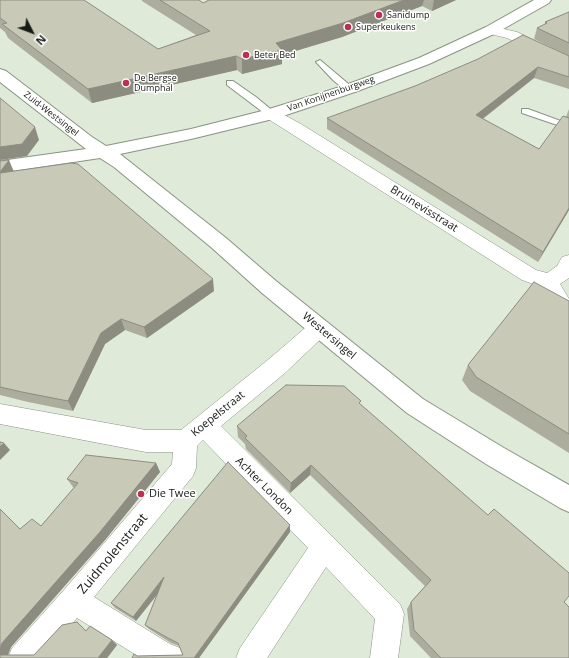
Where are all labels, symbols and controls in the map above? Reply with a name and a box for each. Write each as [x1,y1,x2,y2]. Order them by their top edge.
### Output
marker: Sanidump [374,10,384,20]
place label: Sanidump [387,10,430,20]
north arrow [12,12,52,52]
marker: Superkeukens [343,22,353,32]
place label: Superkeukens [356,22,416,32]
text: N [33,32,50,49]
marker: Beter Bed [241,50,251,60]
place label: Beter Bed [254,50,296,60]
place label: De Bergse Dumphal [134,73,177,94]
street label: Van Konijnenburgweg [286,74,376,114]
marker: De Bergse Dumphal [121,78,131,88]
street label: Zuid-Westsingel [21,89,81,139]
street label: Bruinevisstraat [388,183,460,235]
street label: Westersingel [300,310,358,362]
street label: Koepelstraat [189,388,247,440]
street label: Achter London [233,455,295,517]
place label: Die Twee [149,487,196,501]
marker: Die Twee [136,489,146,499]
street label: Zuidmolenstraat [75,511,151,597]

